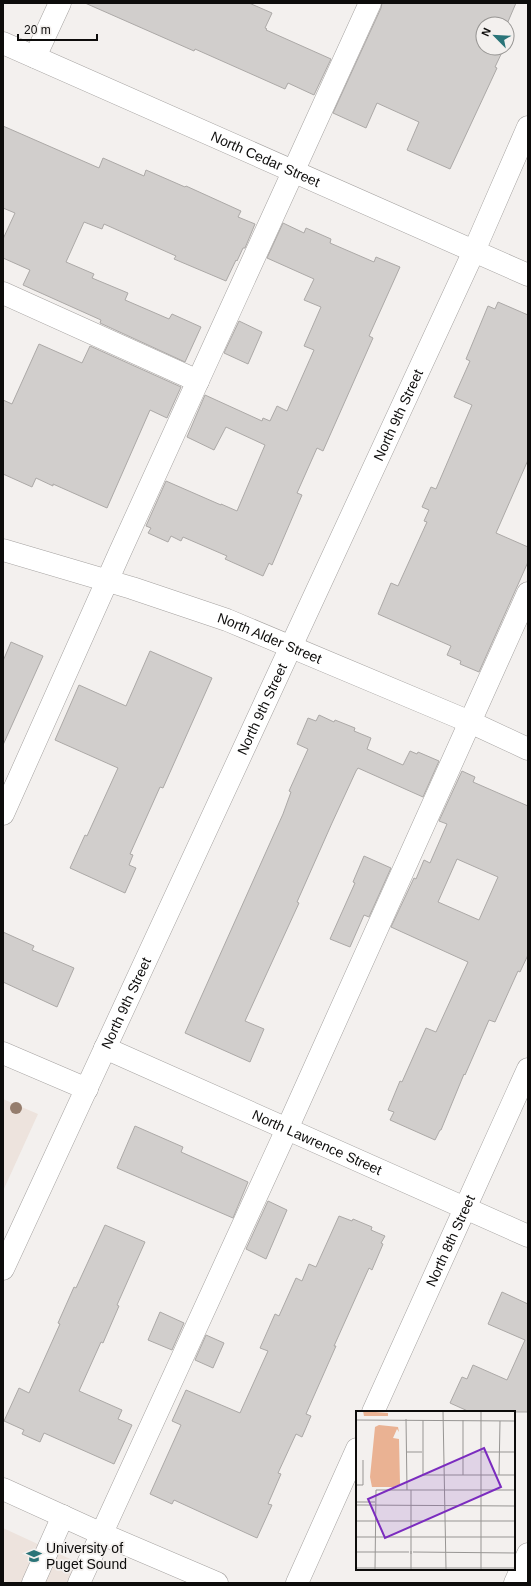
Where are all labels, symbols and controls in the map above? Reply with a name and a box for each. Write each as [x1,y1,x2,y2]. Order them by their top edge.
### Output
scale bar [18,16,97,42]
north arrow [475,16,515,56]
text: 20 m [24,23,51,37]
text: N [479,26,493,38]
street label: North Cedar Street [208,128,323,190]
street label: North 9th Street [370,367,426,463]
street label: North Alder Street [216,609,324,667]
street label: North 9th Street [234,661,290,757]
street label: North 9th Street [98,955,154,1051]
street label: North Lawrence Street [250,1106,384,1178]
street label: North 8th Street [423,1192,478,1289]
inset map [356,1411,515,1570]
place label: University of Puget Sound [46,1540,127,1572]
school or university icon: University of Puget Sound [25,1547,43,1565]

